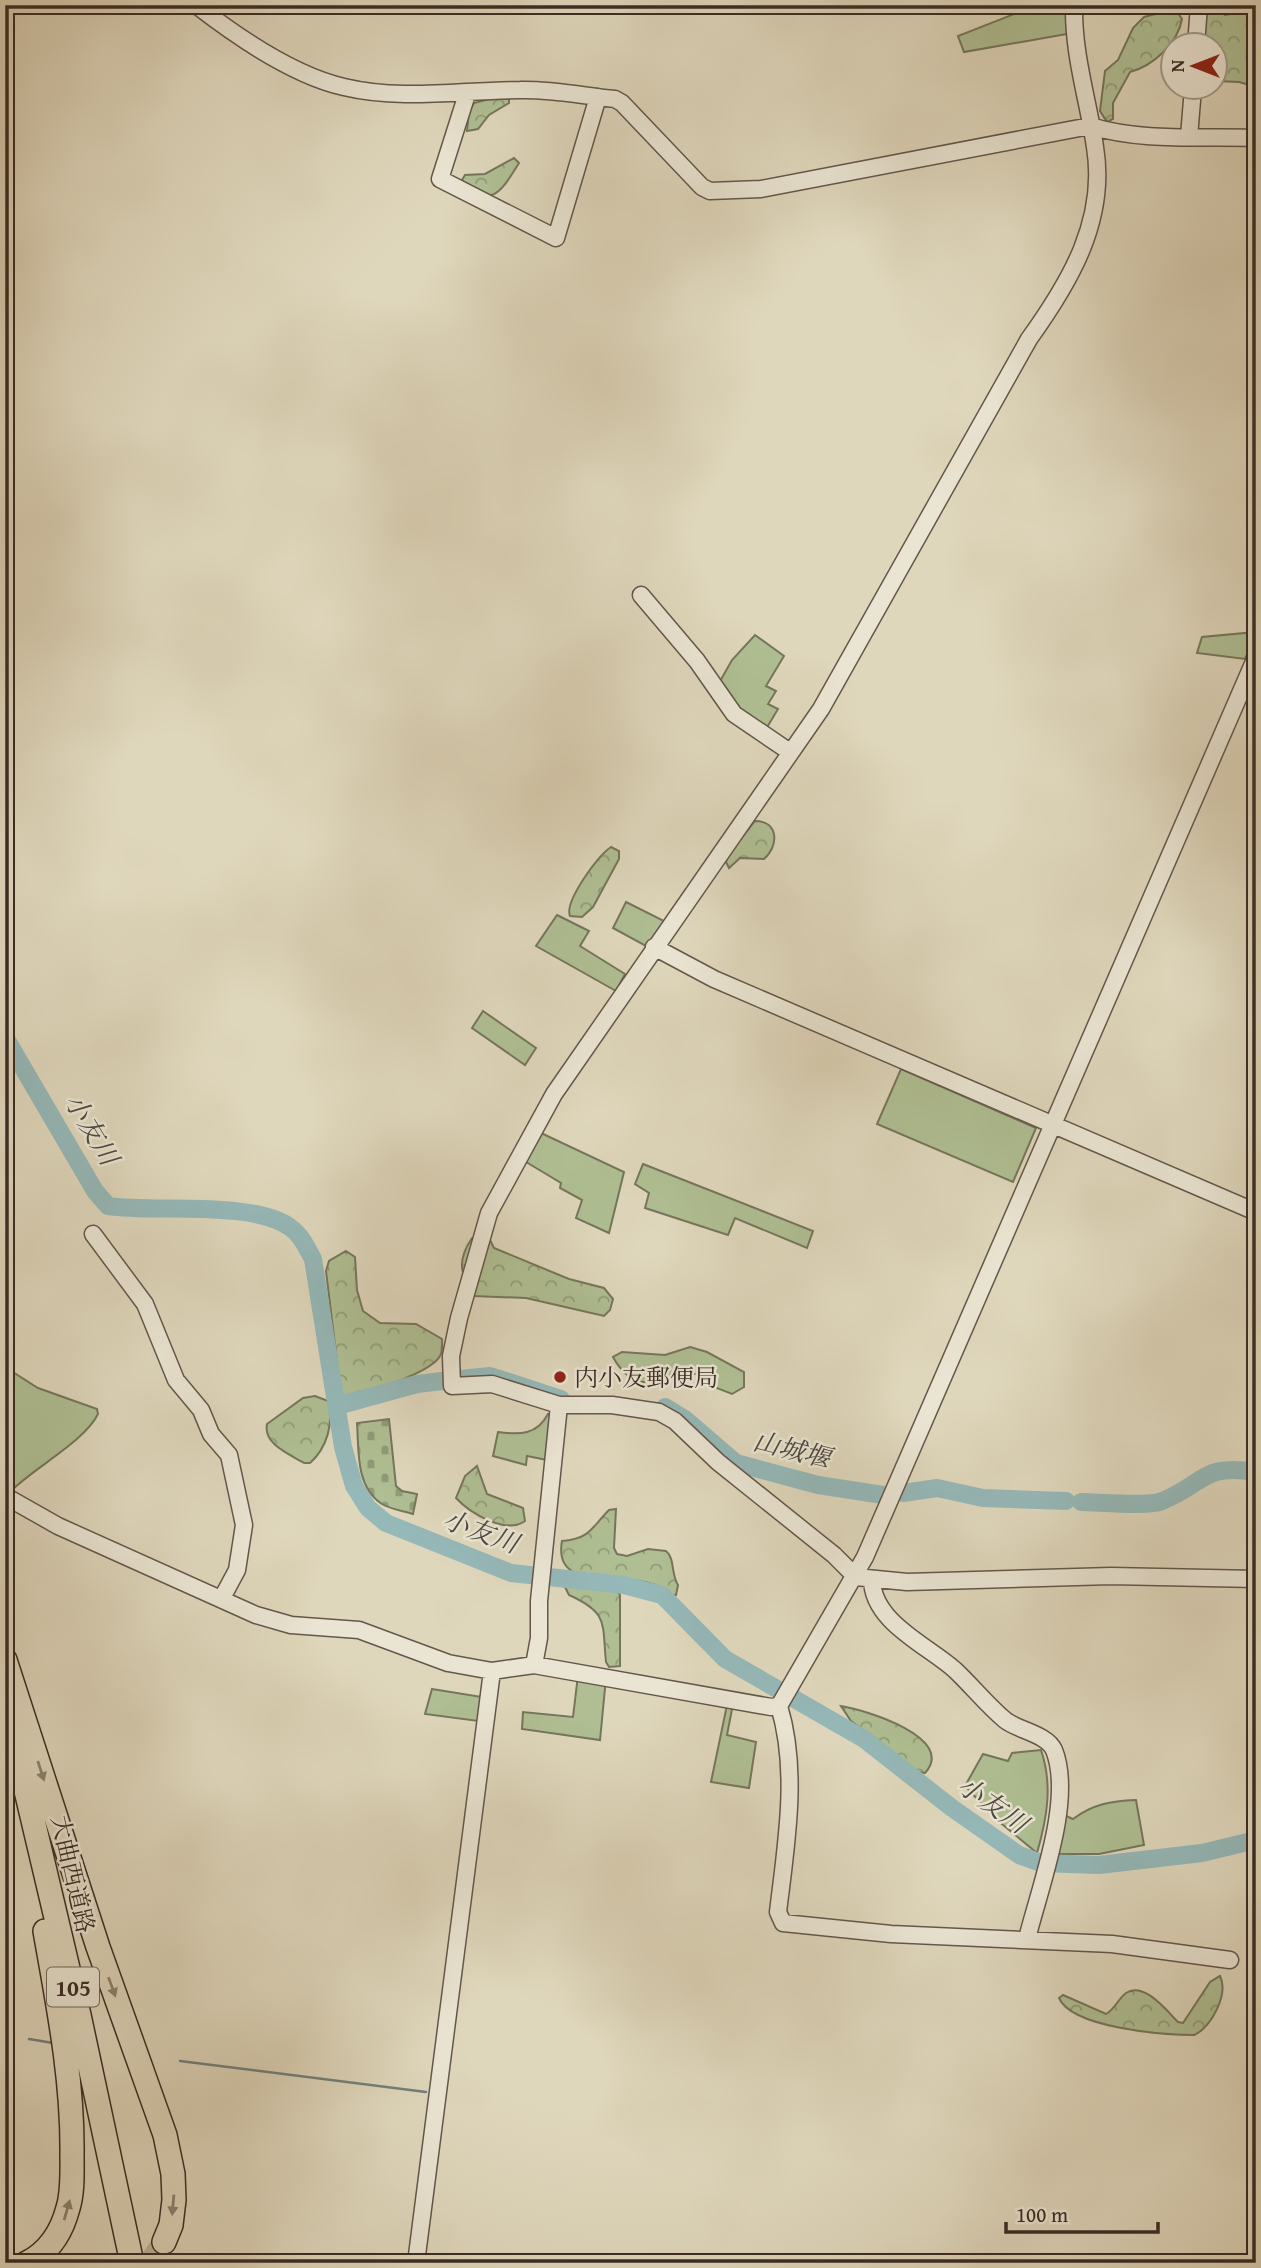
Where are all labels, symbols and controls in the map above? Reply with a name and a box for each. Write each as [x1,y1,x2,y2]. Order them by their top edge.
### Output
north arrow [1160,32,1230,102]
text: N [1163,59,1191,72]
water label: 小友川 [55,1086,130,1175]
place label: 内小友郵便局 [574,1360,718,1395]
marker: 内小友郵便局 [552,1369,568,1385]
water label: 山城堰 [749,1421,838,1478]
water label: 小友川 [438,1499,527,1564]
one-way arrow [36,1761,47,1782]
water label: 小友川 [950,1766,1039,1844]
street label: 大曲西道路 [42,1812,104,1936]
road number: 105 [47,1968,99,2006]
one-way arrow [107,1977,118,1998]
scale bar [1006,2191,1158,2235]
one-way arrow [167,2194,178,2216]
one-way arrow [62,2199,72,2220]
text: 100 m [1016,2199,1068,2230]

